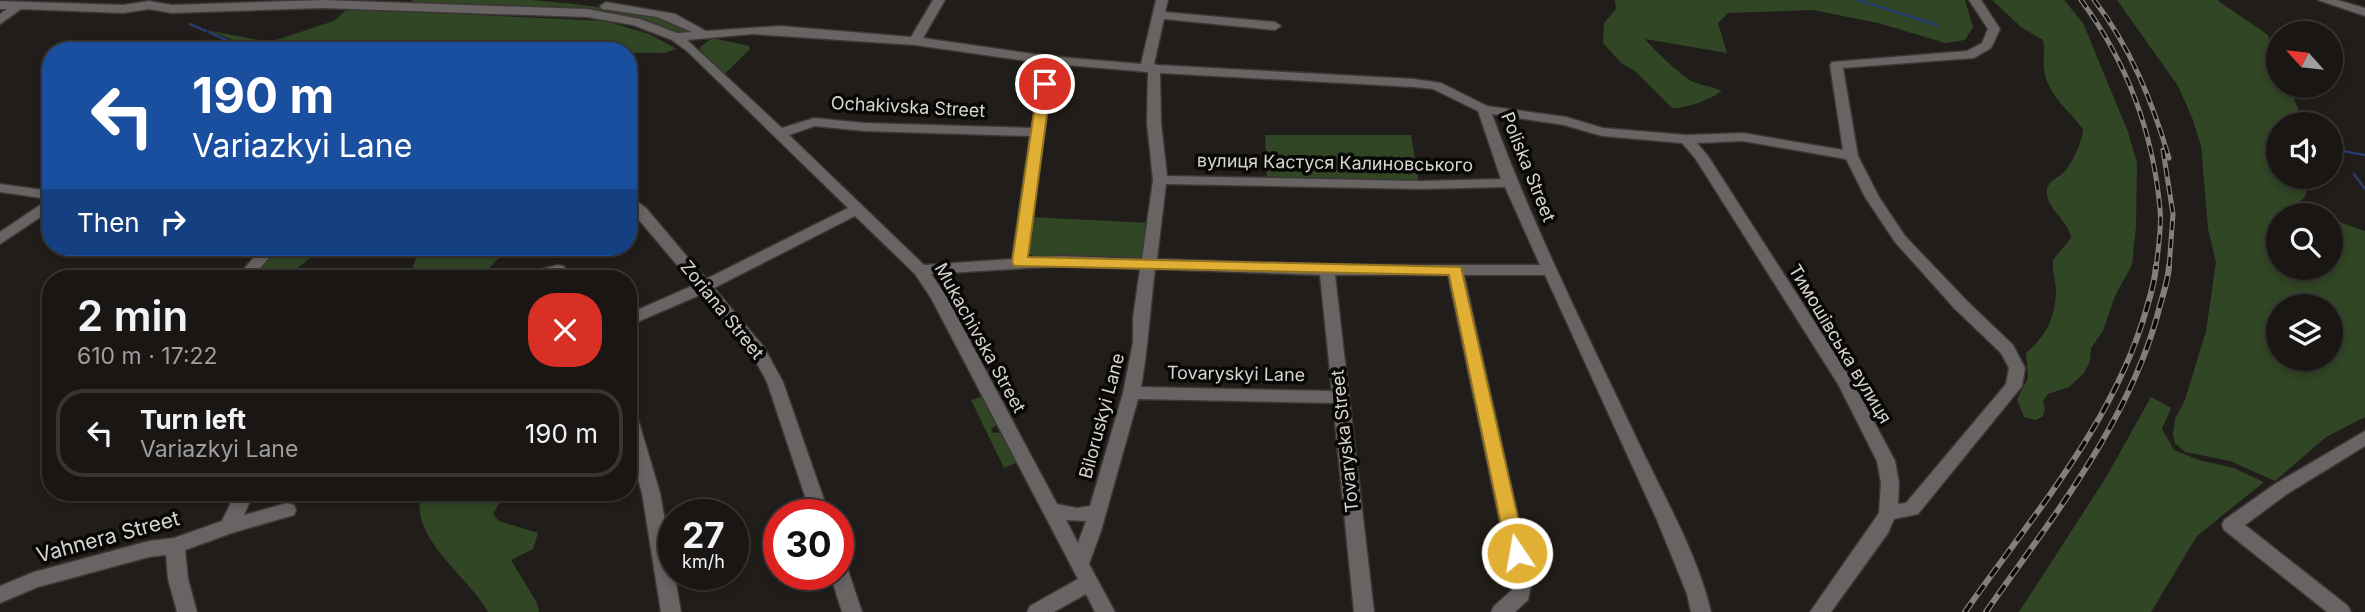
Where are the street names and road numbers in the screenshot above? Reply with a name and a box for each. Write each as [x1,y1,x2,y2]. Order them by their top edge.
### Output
street label: Ochakivska Street [830,92,986,121]
street label: Poliska Street [1497,109,1560,225]
street label: вулиця Кастуся Калиновського [1197,150,1473,175]
street label: Zoriana Street [676,256,768,363]
street label: Mukachivska Street [931,259,1030,416]
street label: Тимошівська вулиця [1785,260,1896,427]
street label: Biloruskyi Lane [1075,351,1128,481]
street label: Tovaryskyi Lane [1167,362,1305,385]
street label: Tovaryska Street [1327,369,1362,513]
street label: Vahnera Street [34,505,182,568]

